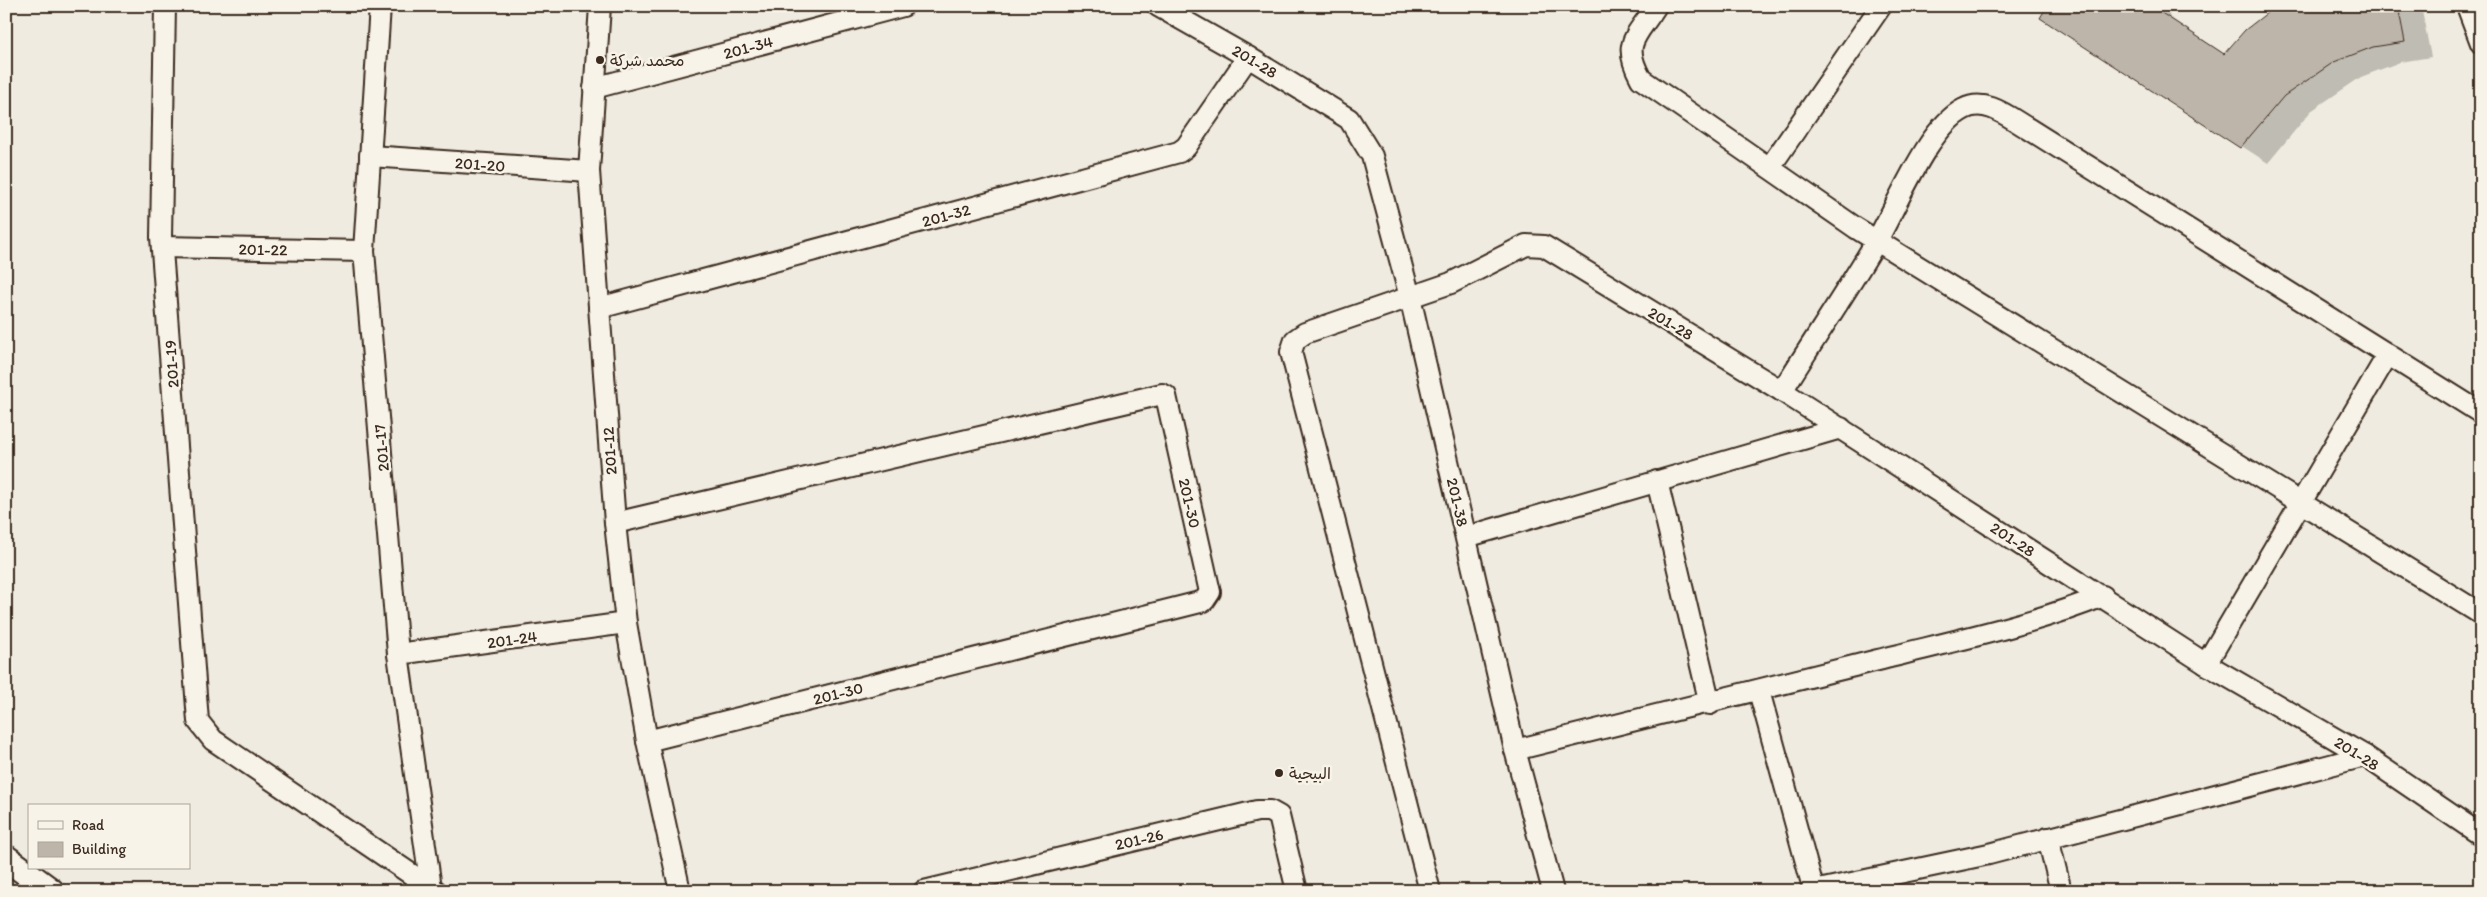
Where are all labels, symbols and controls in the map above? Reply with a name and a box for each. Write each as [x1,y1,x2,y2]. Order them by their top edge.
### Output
street label: 201-34 [721,32,775,63]
street label: 201-28 [1229,41,1281,82]
place label: محمد شركة [610,51,684,70]
marker: محمد شركة [594,54,606,66]
street label: 201-20 [454,153,506,176]
street label: 201-32 [920,200,973,231]
street label: 201-22 [238,240,288,259]
street label: 201-28 [1645,303,1697,344]
street label: 201-19 [160,339,183,389]
street label: 201-17 [370,423,393,472]
street label: 201-12 [598,426,621,476]
street label: 201-30 [1175,476,1204,530]
street label: 201-38 [1443,476,1472,529]
street label: 201-28 [1987,518,2039,561]
street label: 201-24 [486,627,539,652]
street label: 201-30 [811,678,865,709]
street label: 201-28 [2331,732,2383,775]
place label: البيجية [1289,764,1331,783]
marker: البيجية [1273,767,1285,779]
legend [28,804,190,870]
text: Road [72,816,105,834]
street label: 201-26 [1113,825,1165,854]
text: Building [72,840,126,858]

